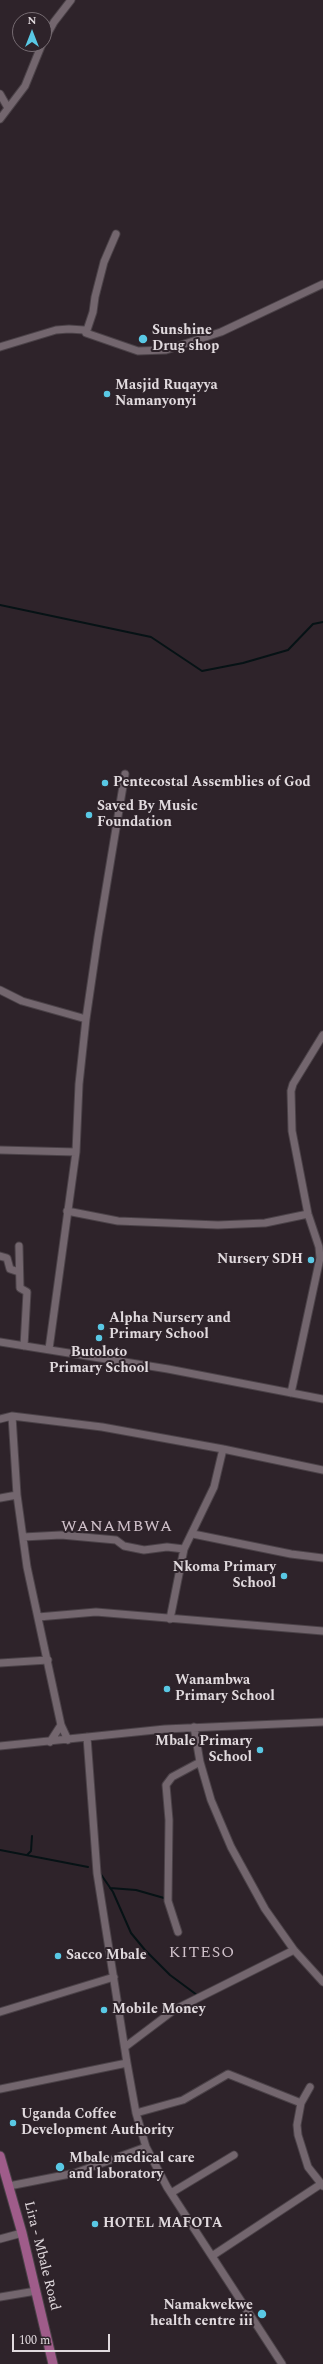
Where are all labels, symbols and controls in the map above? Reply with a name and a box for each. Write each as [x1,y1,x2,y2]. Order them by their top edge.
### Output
north arrow [12,12,52,52]
text: N [28,12,36,29]
place label: Sunshine Drug shop [152,323,219,356]
marker: Sunshine Drug shop [137,333,149,345]
place label: Masjid Ruqayya Namanyonyi [115,378,218,410]
marker: Masjid Ruqayya Namanyonyi [102,389,112,399]
place label: Pentecostal Assemblies of God [113,775,311,791]
marker: Pentecostal Assemblies of God [100,778,110,788]
place label: Saved By Music Foundation [97,799,198,832]
marker: Saved By Music Foundation [84,810,94,820]
place label: Nursery SDH [217,1252,303,1268]
marker: Nursery SDH [306,1255,316,1265]
place label: Alpha Nursery and Primary School [109,1311,231,1344]
marker: Alpha Nursery and Primary School [96,1322,106,1332]
marker: Butoloto Primary School [94,1333,104,1343]
place label: Butoloto Primary School [49,1345,149,1378]
district label: WANAMBWA [61,1518,173,1538]
place label: Nkoma Primary School [173,1560,276,1592]
marker: Nkoma Primary School [279,1571,289,1581]
place label: Wanambwa Primary School [175,1673,275,1706]
marker: Wanambwa Primary School [162,1684,172,1694]
place label: Mbale Primary School [155,1734,252,1766]
marker: Mbale Primary School [255,1745,265,1755]
district label: KITESO [169,1944,235,1964]
place label: Sacco Mbale [66,1948,147,1964]
marker: Sacco Mbale [53,1951,63,1961]
place label: Mobile Money [112,2002,205,2018]
marker: Mobile Money [99,2005,109,2015]
place label: Uganda Coffee Development Authority [21,2107,174,2140]
marker: Uganda Coffee Development Authority [8,2118,18,2128]
place label: Mbale medical care and laboratory [69,2151,195,2184]
marker: Mbale medical care and laboratory [54,2161,66,2173]
street label: Lira - Mbale Road [19,2200,63,2312]
place label: HOTEL MAFOTA [103,2216,222,2232]
marker: HOTEL MAFOTA [90,2219,100,2229]
place label: Namakwekwe health centre iii [150,2298,253,2330]
marker: Namakwekwe health centre iii [256,2308,268,2320]
scale bar [14,2326,112,2352]
text: 100 m [19,2331,50,2350]

